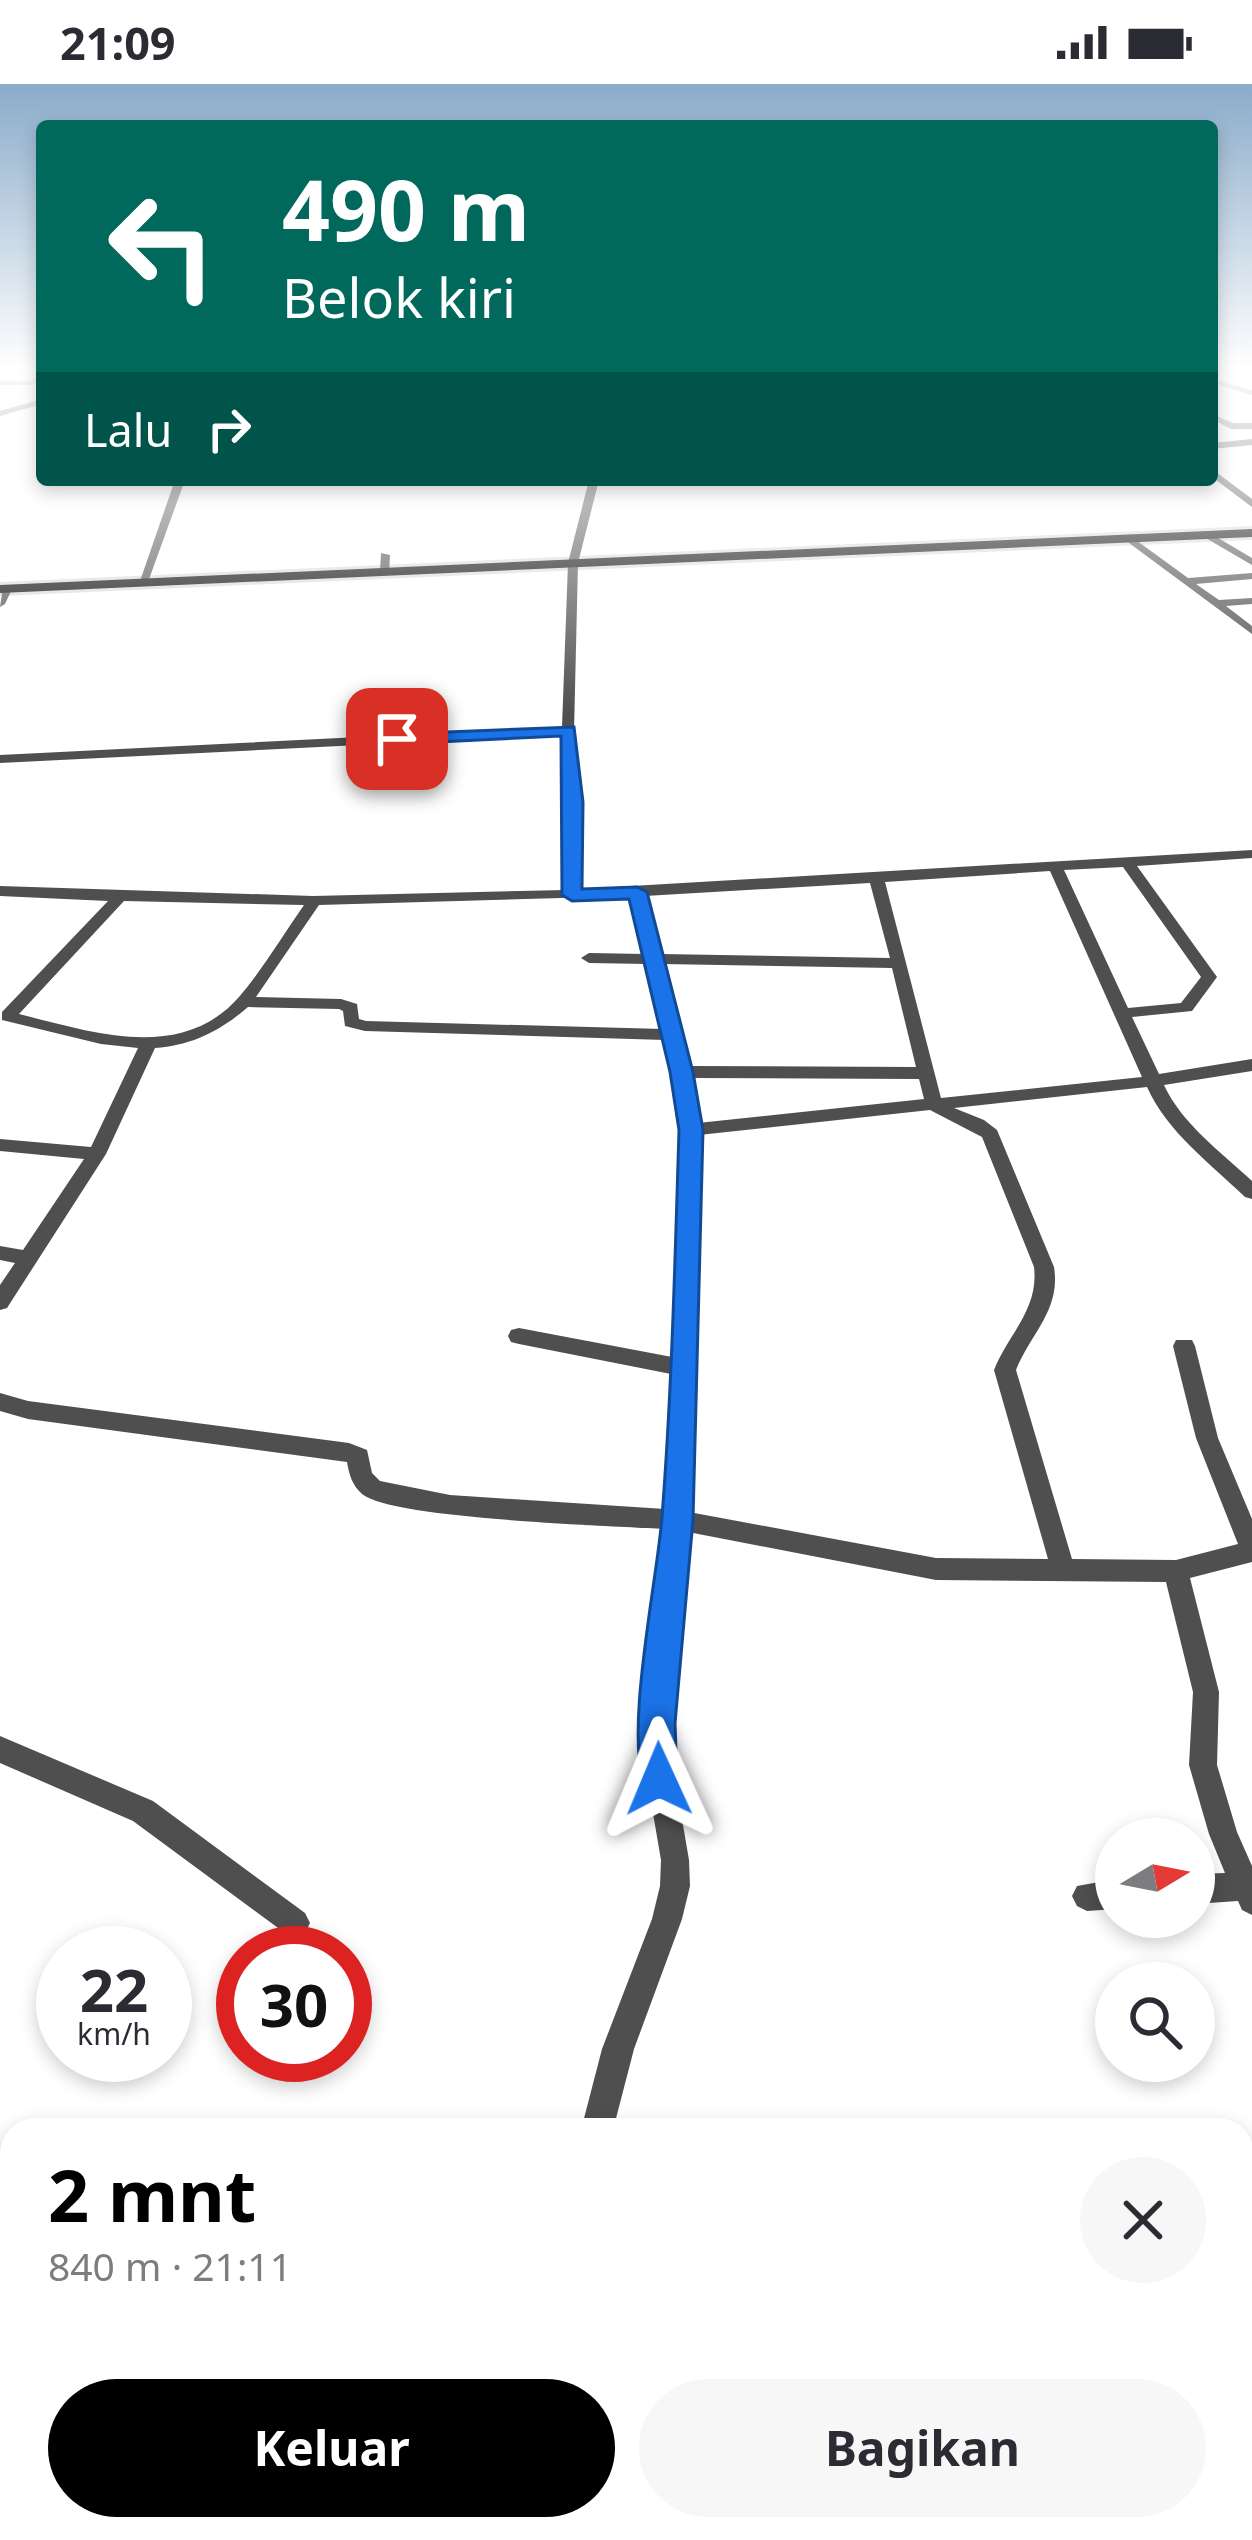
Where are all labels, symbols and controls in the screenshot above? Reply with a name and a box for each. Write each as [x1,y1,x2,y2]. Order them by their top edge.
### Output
text: 21:09 [60,12,176,73]
text: 490 m [282,151,530,266]
icon: left [84,168,240,324]
text: Belok kiri [282,260,516,334]
icon: right [196,396,262,462]
text: Lalu [84,399,172,460]
pin [346,688,448,790]
icon: arrive [364,706,430,772]
position arrow [596,1716,722,1842]
north arrow [1095,1818,1215,1938]
map controls [1095,1818,1215,2082]
speed limit sign: 30 [216,1926,372,2082]
text: 22 [80,1948,148,2030]
button: search [1095,1962,1215,2082]
text: km/h [77,2013,151,2054]
text: 2 mnt [48,2145,256,2243]
button: close [1080,2157,1206,2283]
text: 840 m · 21:11 [48,2239,292,2292]
button: Keluar [48,2379,615,2517]
button: Bagikan [639,2379,1206,2517]

